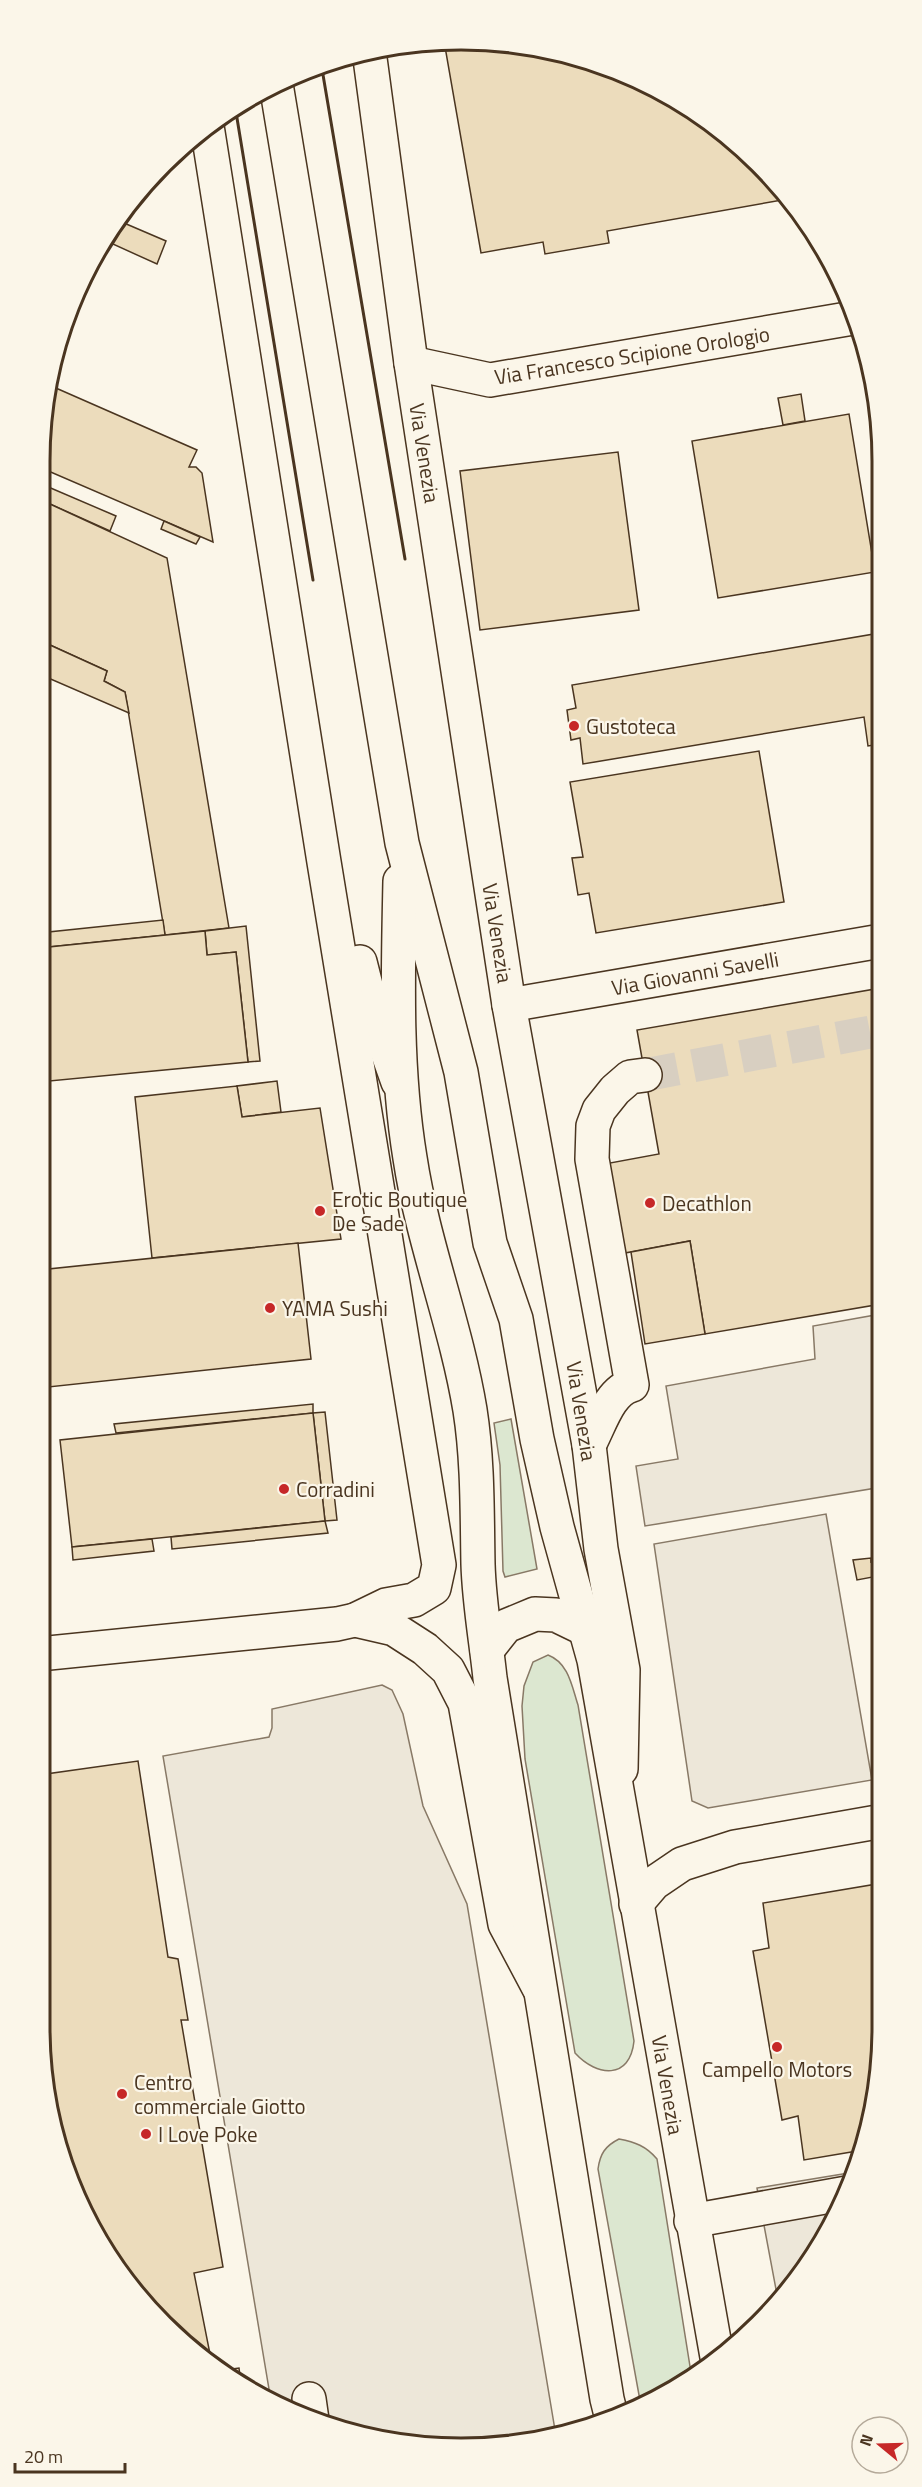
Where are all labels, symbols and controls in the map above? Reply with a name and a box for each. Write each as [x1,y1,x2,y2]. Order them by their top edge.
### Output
street label: Via Francesco Scipione Orologio [492,317,772,393]
street label: Via Venezia [401,401,449,506]
place label: Gustoteca [586,710,676,742]
marker: Gustoteca [567,719,581,733]
street label: Via Venezia [474,881,522,986]
street label: Via Giovanni Savelli [609,943,781,1003]
place label: Erotic Boutique De Sade [332,1183,467,1239]
place label: Decathlon [662,1187,752,1219]
marker: Decathlon [643,1196,657,1210]
marker: Erotic Boutique De Sade [313,1204,327,1218]
place label: YAMA Sushi [282,1292,388,1324]
marker: YAMA Sushi [263,1301,277,1315]
street label: Via Venezia [558,1359,606,1464]
place label: Corradini [296,1473,375,1505]
marker: Corradini [277,1482,291,1496]
street label: Via Venezia [644,2033,693,2138]
marker: Campello Motors [770,2040,784,2054]
place label: Campello Motors [702,2053,852,2085]
place label: Centro commerciale Giotto [134,2066,306,2122]
marker: Centro commerciale Giotto [115,2087,129,2101]
place label: I Love Poke [158,2118,258,2150]
marker: I Love Poke [139,2127,153,2141]
north arrow [850,2415,910,2475]
text: N [853,2431,879,2449]
scale bar [15,2436,124,2474]
text: 20 m [24,2443,63,2470]

